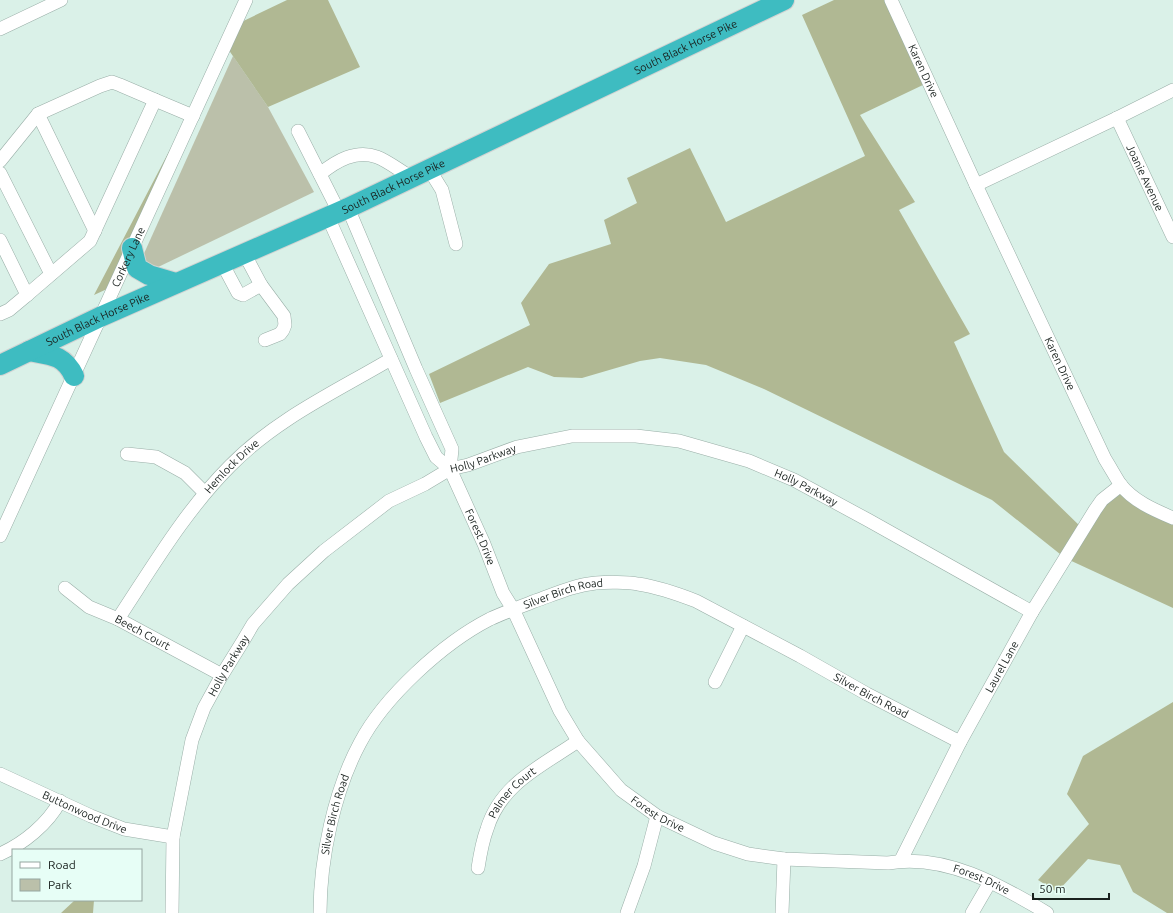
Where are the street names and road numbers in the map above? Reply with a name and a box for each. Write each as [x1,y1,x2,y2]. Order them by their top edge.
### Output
street label: South Black Horse Pike [632,17,739,77]
street label: Karen Drive [906,42,941,99]
street label: Joanie Avenue [1124,143,1166,213]
street label: South Black Horse Pike [340,157,447,216]
street label: Corkery Lane [109,225,147,289]
street label: South Black Horse Pike [44,290,151,348]
street label: Karen Drive [1042,335,1078,392]
street label: Hemlock Drive [202,437,261,496]
street label: Holly Parkway [449,442,518,475]
street label: Holly Parkway [773,467,840,509]
street label: Forest Drive [463,507,498,567]
street label: Silver Birch Road [522,577,603,611]
street label: Beech Court [113,613,173,652]
street label: Holly Parkway [206,632,252,698]
street label: Laurel Lane [983,639,1021,694]
street label: Silver Birch Road [832,671,910,720]
street label: Palmer Court [486,764,538,820]
street label: Silver Birch Road [319,773,351,856]
street label: Buttonwood Drive [41,788,129,836]
street label: Forest Drive [629,793,686,834]
street label: Forest Drive [952,862,1012,897]

